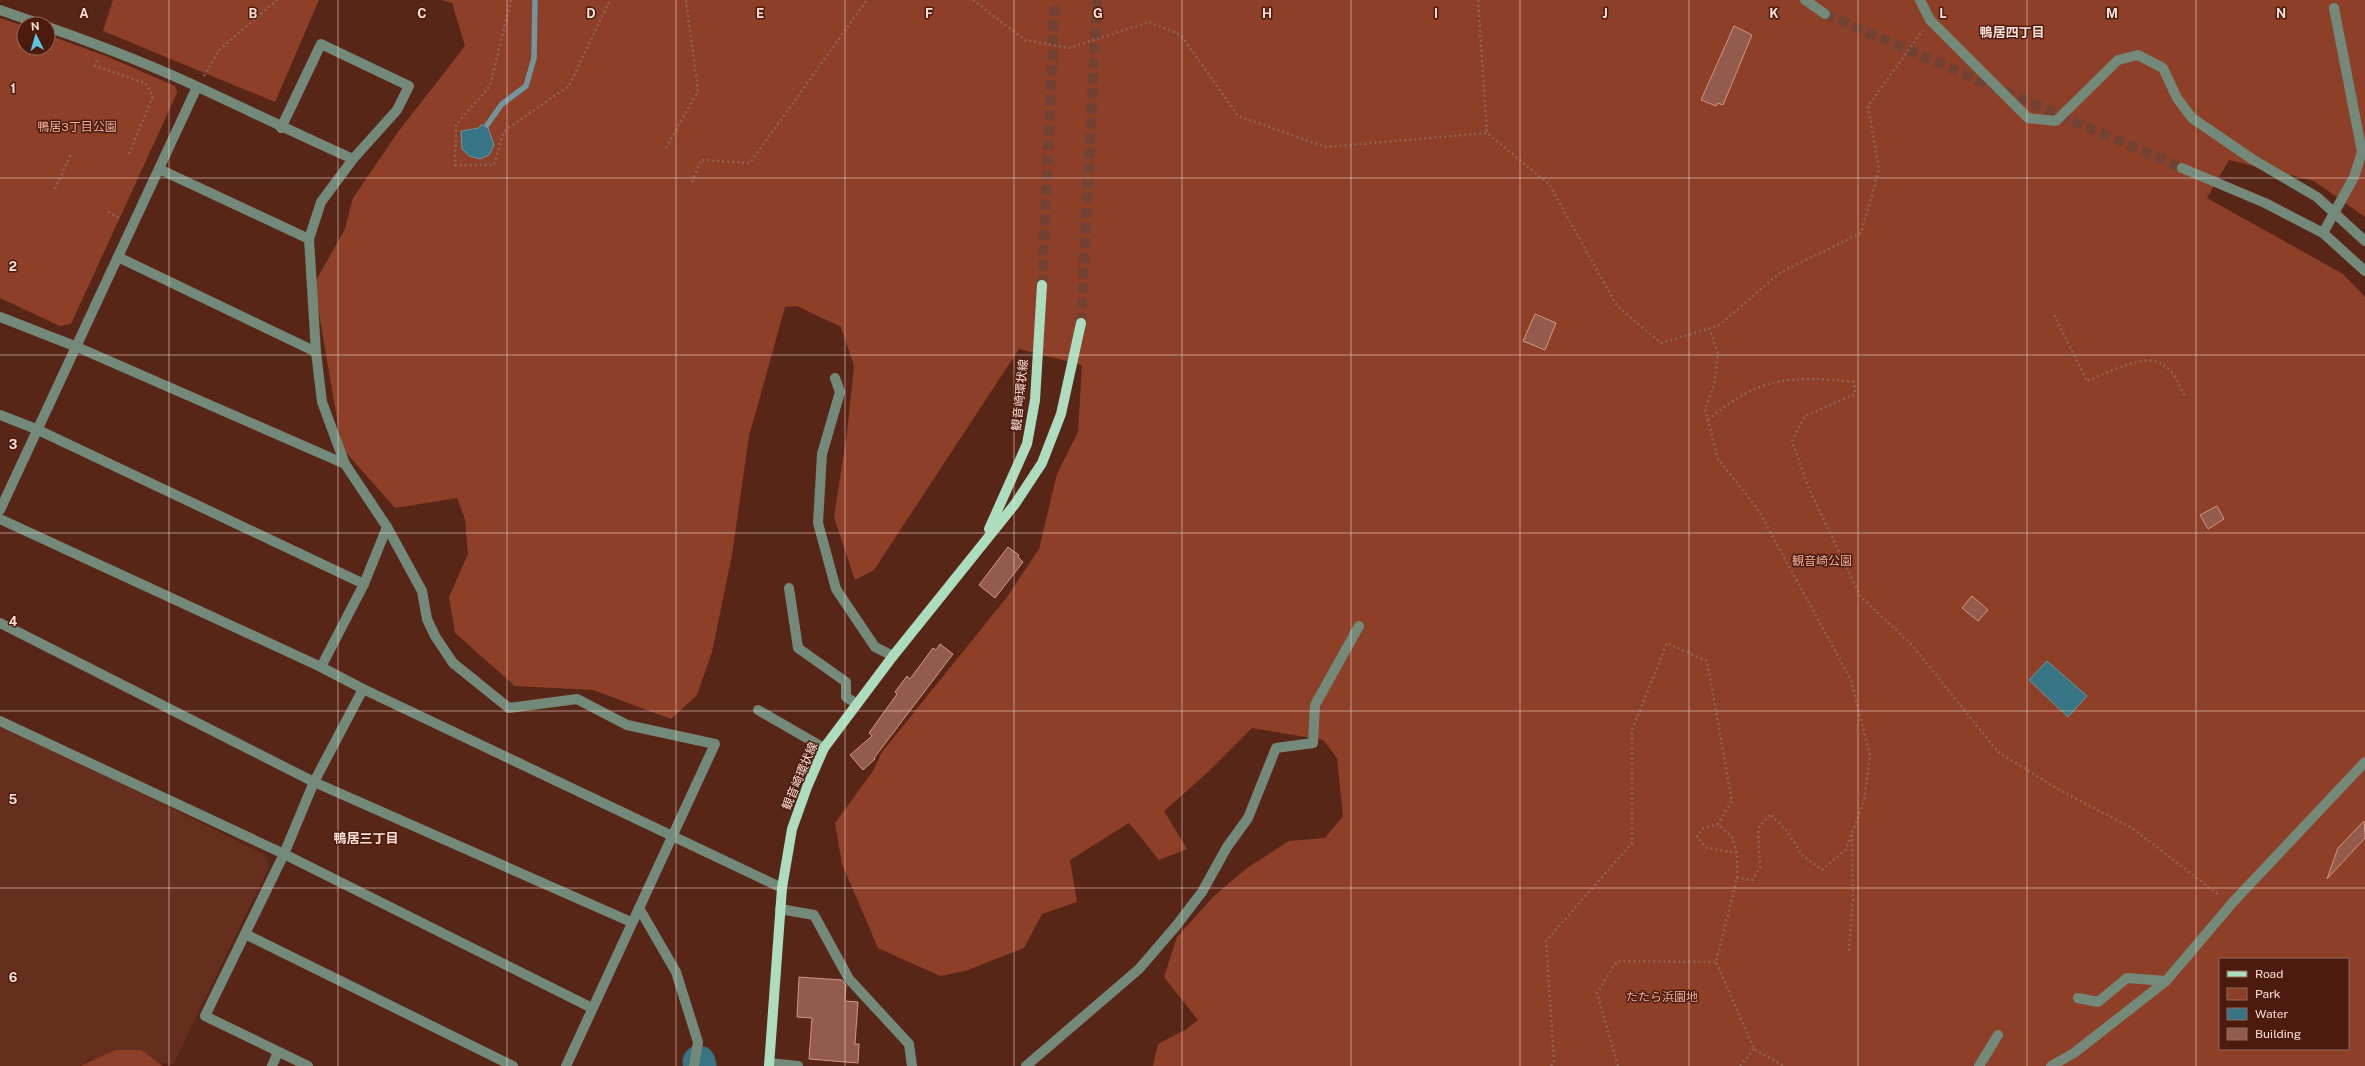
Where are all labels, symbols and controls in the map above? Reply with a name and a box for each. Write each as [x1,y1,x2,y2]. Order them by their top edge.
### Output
text: A [79,6,89,21]
text: B [249,6,258,21]
text: C [417,6,427,21]
text: D [586,6,596,21]
text: E [756,6,764,21]
text: F [925,6,933,21]
text: G [1093,6,1103,21]
text: H [1262,6,1272,21]
text: I [1434,6,1438,21]
text: J [1602,6,1608,21]
text: K [1769,6,1779,21]
text: L [1939,6,1947,21]
text: M [2106,6,2118,21]
text: N [2276,6,2286,21]
north arrow [16,16,56,56]
text: N [30,20,40,32]
district label: 鴨居四丁目 [1979,25,2045,40]
text: 1 [10,81,16,96]
park label: 鴨居3丁目公園 [37,120,117,134]
text: 2 [9,259,17,274]
street label: 観音崎環状線 [1009,358,1031,432]
text: 3 [9,437,18,452]
park label: 観音崎公園 [1792,554,1852,568]
text: 4 [9,614,18,629]
street label: 観音崎環状線 [779,740,821,812]
text: 5 [9,792,18,807]
district label: 鴨居三丁目 [333,831,399,846]
legend [2219,958,2349,1050]
text: Road [2255,967,2283,981]
text: 6 [9,970,18,985]
text: Park [2255,987,2281,1001]
park label: たたら浜園地 [1626,990,1698,1004]
text: Water [2255,1007,2289,1021]
text: Building [2255,1027,2301,1041]

